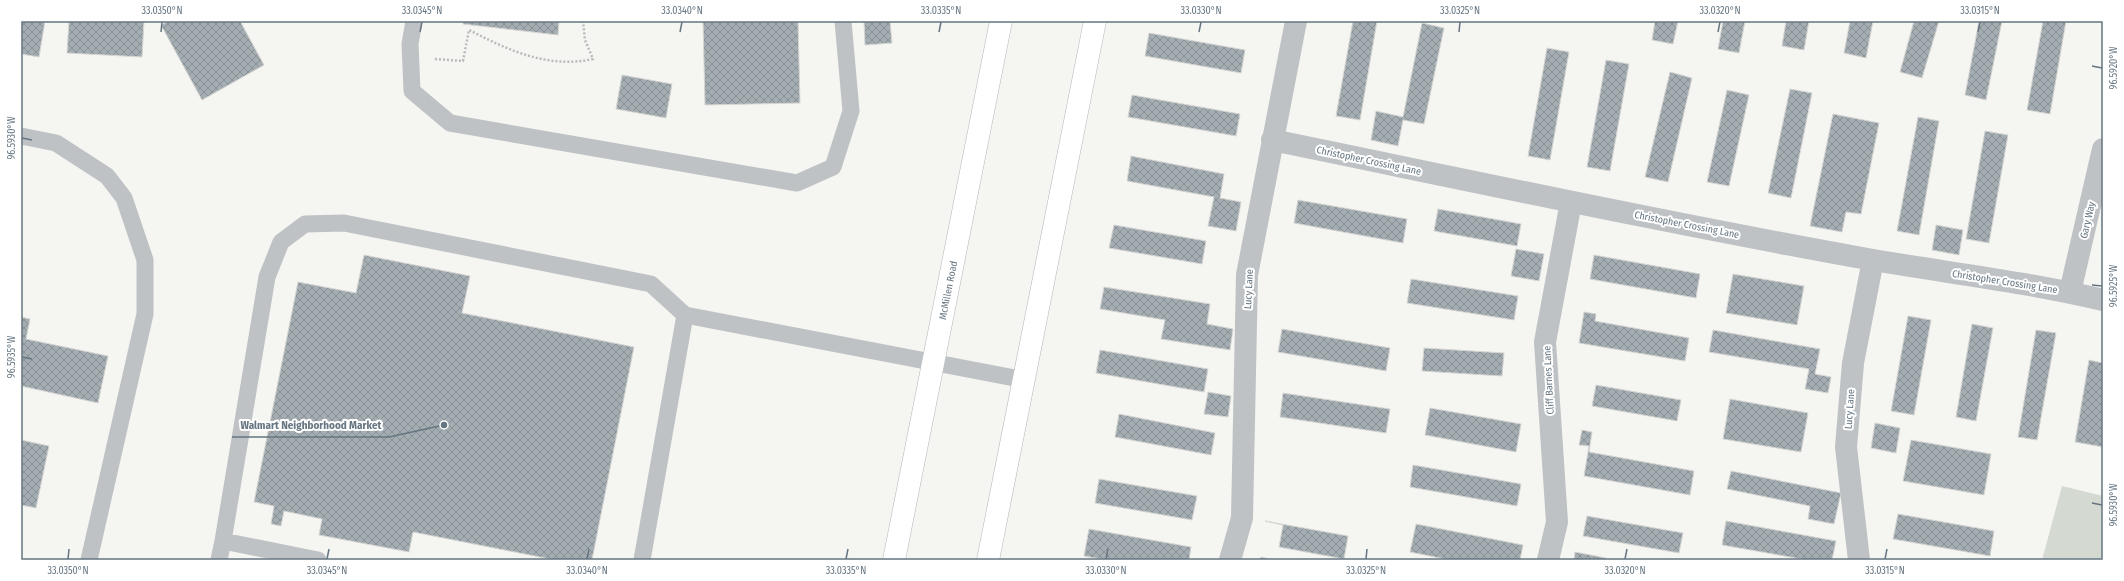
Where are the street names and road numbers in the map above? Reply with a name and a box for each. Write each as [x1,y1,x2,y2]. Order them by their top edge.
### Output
street label: Christopher Crossing Lane [1315,144,1422,178]
street label: Gary Way [2078,200,2098,240]
street label: Christopher Crossing Lane [1633,209,1740,241]
street label: McMillen Road [937,260,960,321]
street label: Christopher Crossing Lane [1951,268,2058,296]
street label: Lucy Lane [1242,269,1256,309]
street label: Cliff Barnes Lane [1541,345,1557,415]
street label: Lucy Lane [1843,389,1857,429]

